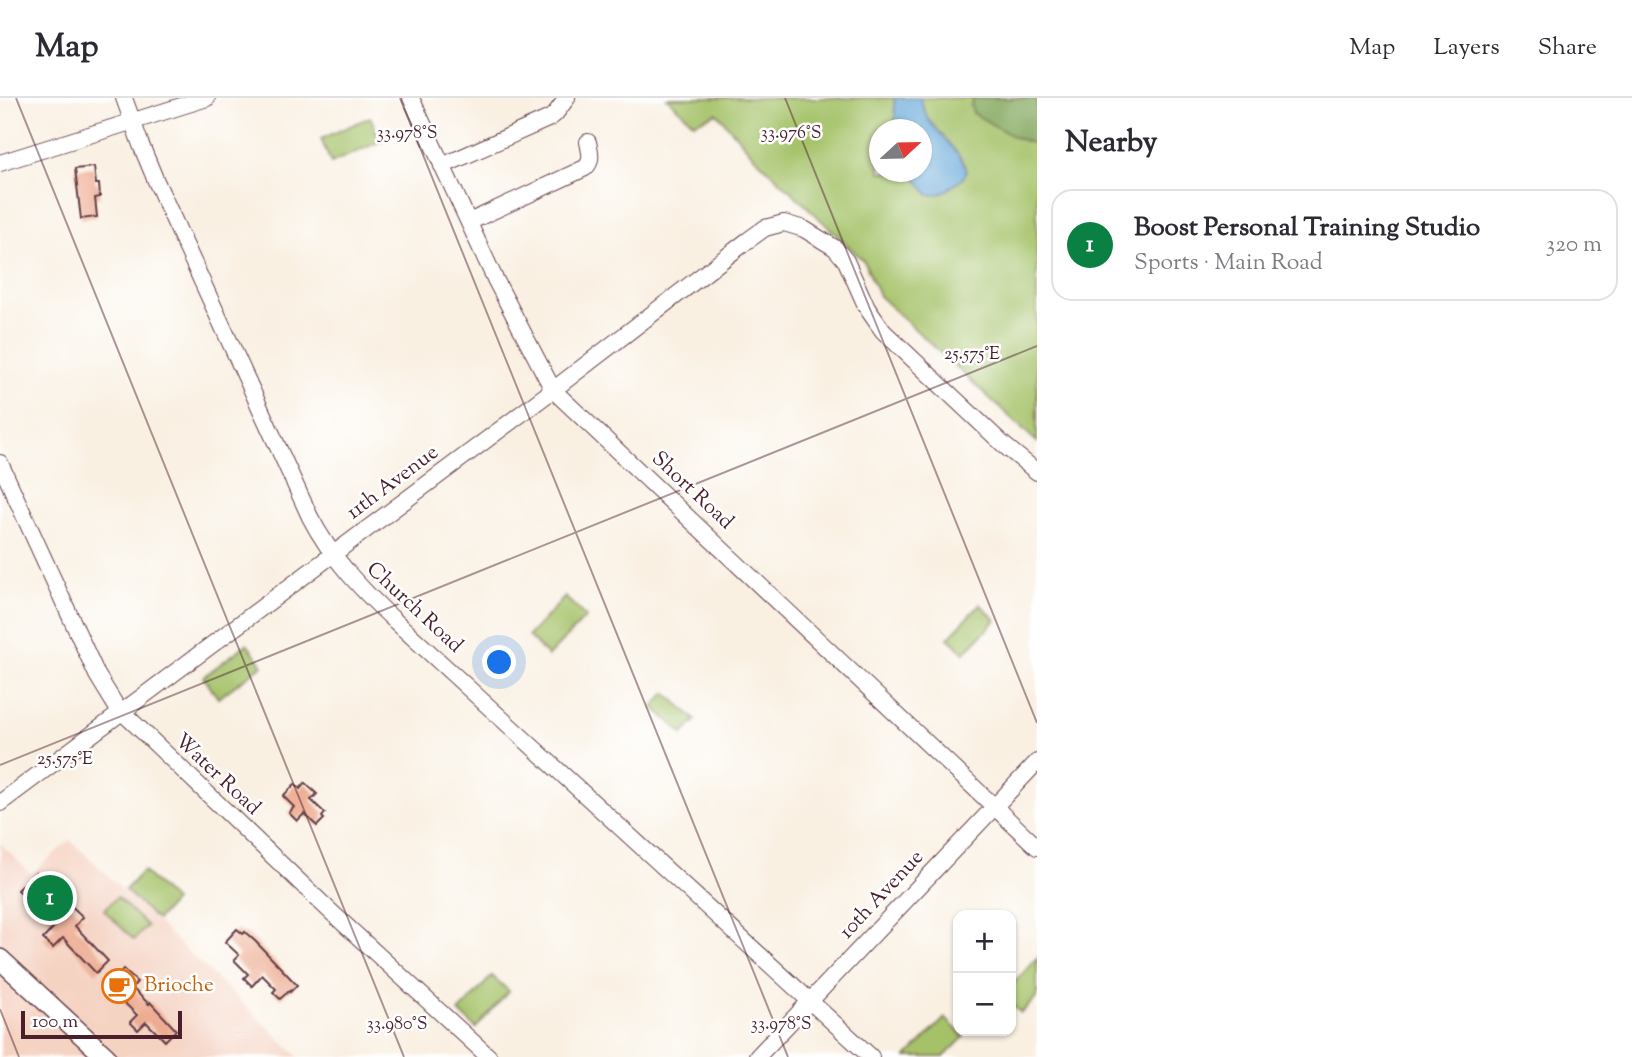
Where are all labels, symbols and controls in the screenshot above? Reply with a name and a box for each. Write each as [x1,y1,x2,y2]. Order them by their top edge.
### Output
text: Map [35,24,99,72]
text: Map [1349,31,1395,65]
text: Layers [1433,31,1500,65]
text: Share [1538,31,1597,65]
north arrow [869,119,932,182]
text: 33.978°S [377,121,437,147]
text: 33.976°S [761,121,821,147]
text: Nearby [1065,122,1157,165]
text: Boost Personal Training Studio [1134,210,1480,247]
text: 1 [1086,229,1094,262]
text: 320 m [1546,229,1602,262]
text: Sports · Main Road [1134,247,1323,280]
text: 25.575°E [944,342,1000,368]
street label: 11th Avenue [341,438,445,528]
street label: Short Road [644,445,740,537]
street label: Church Road [359,555,469,661]
your location [482,645,516,679]
street label: Water Road [167,727,267,823]
text: 25.575°E [37,747,93,773]
street label: 10th Avenue [833,844,931,946]
pin: 1 [27,872,73,924]
map controls [953,910,1016,1036]
button: + [953,910,1016,973]
cafe icon: Brioche [100,967,138,1005]
place label: Brioche [144,971,214,1001]
button: − [953,973,1016,1036]
scale bar [21,1008,182,1040]
text: 100 m [32,1009,78,1036]
text: 33.980°S [366,1012,428,1038]
text: 33.978°S [751,1012,811,1038]

